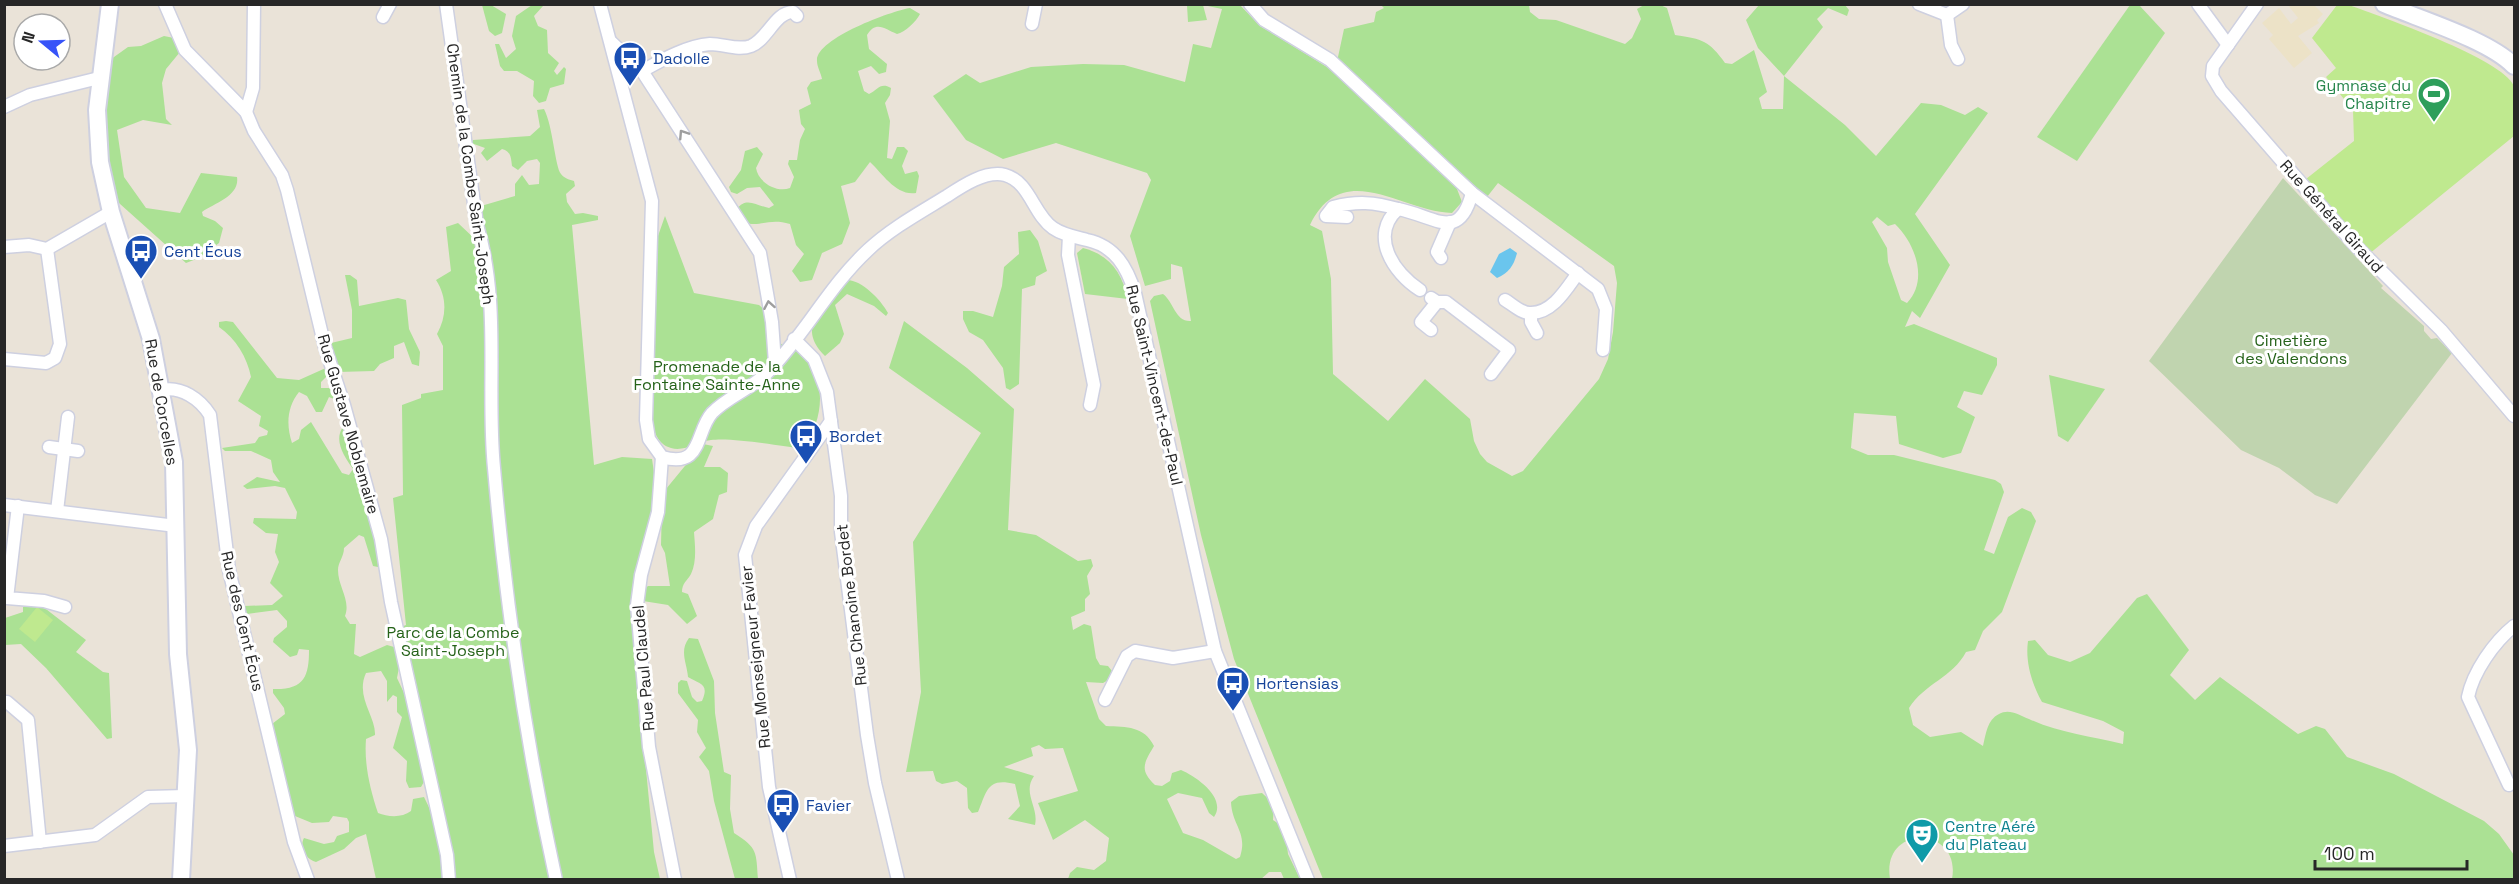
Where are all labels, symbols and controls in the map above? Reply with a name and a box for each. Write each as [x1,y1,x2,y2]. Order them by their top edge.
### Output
north arrow [12,12,72,72]
text: N [17,29,40,46]
bus stop icon: Dadolle [612,40,648,87]
street label: Chemin de la Combe Saint-Joseph [442,42,499,306]
place label: Dadolle [653,48,710,69]
place label: Gymnase du Chapitre [2316,75,2411,114]
sports icon: Gymnase du Chapitre [2416,76,2452,123]
one-way arrow [679,130,690,141]
street label: Rue Général Giraud [2275,155,2388,277]
bus stop icon: Cent Écus [123,233,159,280]
place label: Cent Écus [164,241,242,262]
street label: Rue Saint-Vincent-de-Paul [1121,283,1188,488]
one-way arrow [763,301,776,311]
park label: Cimetière des Valendons [2235,330,2347,369]
street label: Rue Gustave Noblemaire [313,332,384,517]
street label: Rue de Corcelles [140,337,183,467]
park label: Promenade de la Fontaine Sainte-Anne [633,356,801,395]
bus stop icon: Bordet [788,418,824,465]
place label: Bordet [829,426,882,447]
street label: Rue Chanoine Bordet [831,523,872,687]
street label: Rue des Cent Écus [216,549,269,693]
street label: Rue Monseigneur Favier [735,565,776,749]
street label: Rue Paul Claudel [628,604,659,732]
park label: Parc de la Combe Saint-Joseph [387,622,519,661]
bus stop icon: Hortensias [1215,665,1251,712]
place label: Hortensias [1256,673,1339,694]
bus stop icon: Favier [765,787,801,834]
place label: Favier [806,795,851,816]
place label: Centre Aéré du Plateau [1945,816,2036,855]
theatre icon: Centre Aéré du Plateau [1904,817,1940,864]
scale bar [2315,833,2466,871]
text: 100 m [2324,842,2375,865]

